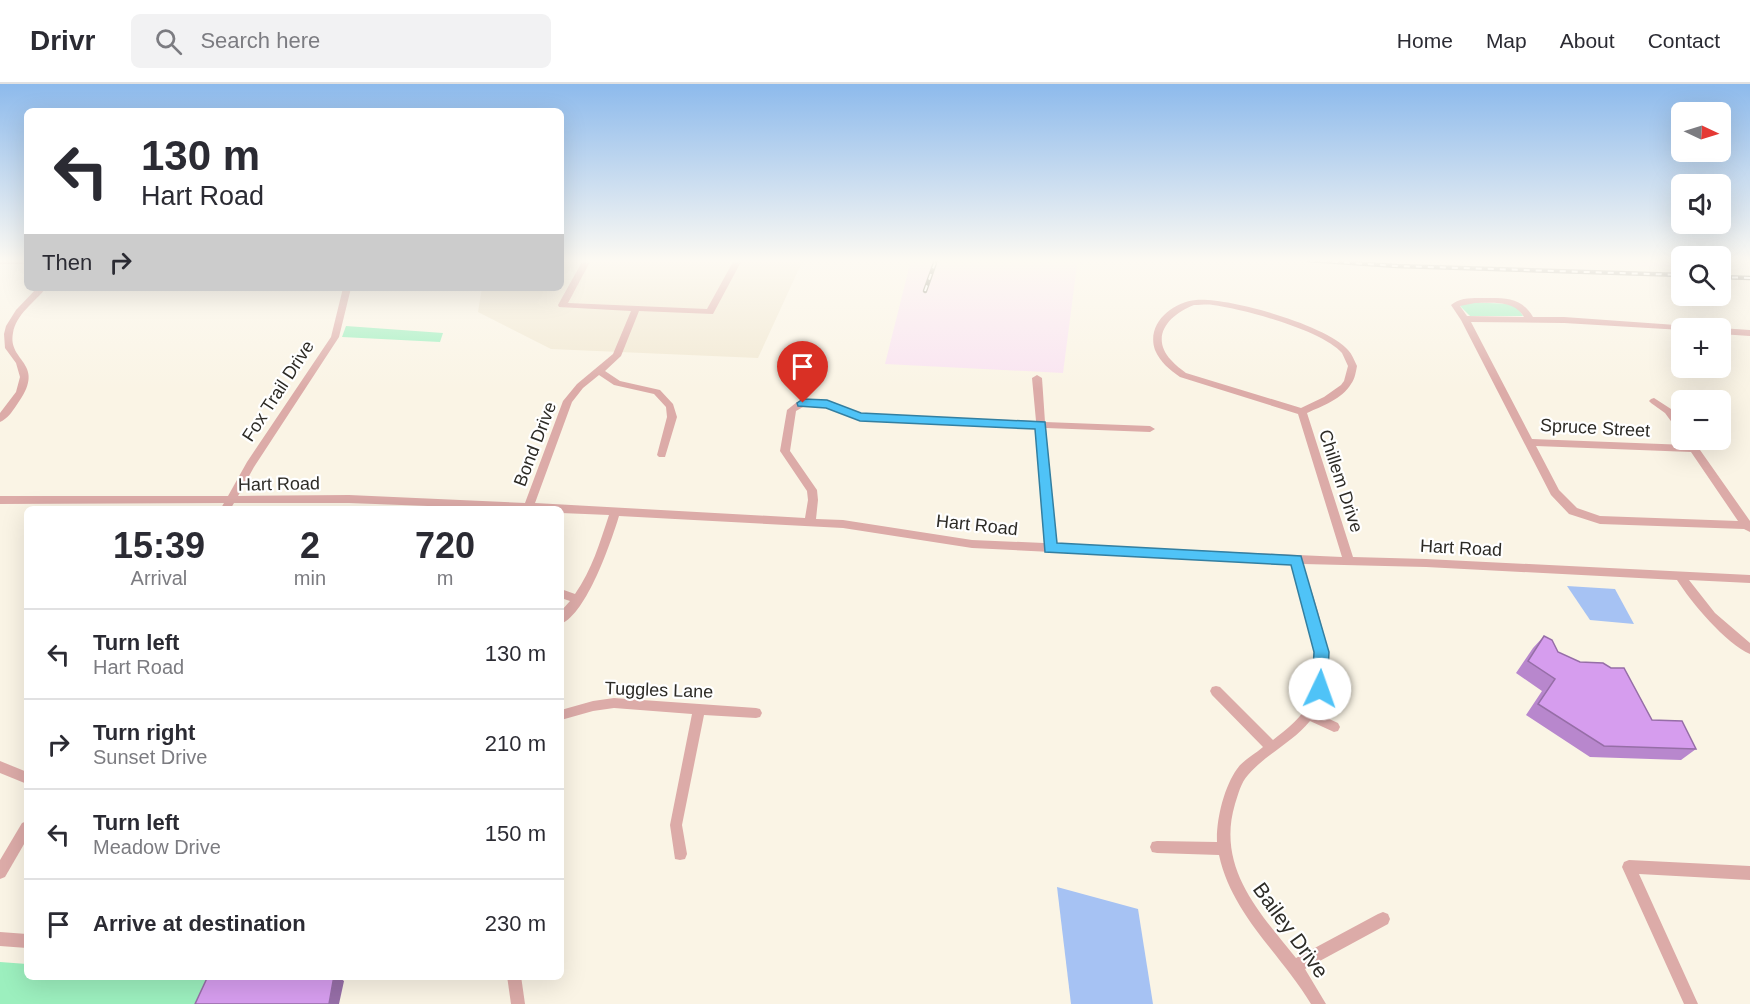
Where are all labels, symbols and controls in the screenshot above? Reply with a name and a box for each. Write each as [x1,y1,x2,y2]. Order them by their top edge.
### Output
search box [131,14,551,68]
text: Drivr [30,25,95,56]
icon: search [152,25,185,58]
text: Search here [200,28,320,53]
text: Home [1397,29,1453,52]
text: Map [1486,29,1527,52]
text: About [1560,29,1615,52]
text: Contact [1648,29,1720,52]
north arrow [1671,102,1731,162]
map controls [1671,102,1731,450]
icon: left [42,132,120,210]
text: 130 m [141,132,260,179]
button: sound [1671,174,1731,234]
text: Hart Road [141,181,264,211]
icon: right [104,246,137,279]
button: search [1671,246,1731,306]
text: Then [42,250,92,275]
button: + [1671,318,1731,378]
street label: Fox Trail Drive [238,337,318,445]
pin [777,341,828,403]
icon: arrive [786,350,819,383]
button: − [1671,390,1731,450]
street label: Bond Drive [510,399,560,489]
street label: Spruce Street [1540,415,1650,441]
street label: Chillem Drive [1315,427,1367,535]
street label: Hart Road [238,473,320,495]
street label: Hart Road [935,511,1019,539]
text: 15:39 [113,525,205,566]
text: 2 [300,525,320,566]
text: 720 [415,525,475,566]
street label: Hart Road [1420,536,1502,560]
text: Arrival [131,567,187,589]
text: min [294,567,326,589]
text: m [437,567,453,589]
text: Turn left [93,630,179,655]
icon: left [42,638,75,671]
text: 130 m [485,641,546,666]
text: Hart Road [93,656,184,678]
position arrow [1288,657,1352,721]
street label: Tuggles Lane [604,678,714,702]
text: Turn right [93,720,195,745]
icon: right [42,728,75,761]
text: 210 m [485,731,546,756]
text: Sunset Drive [93,746,208,768]
text: Turn left [93,810,179,835]
icon: left [42,818,75,851]
text: 150 m [485,821,546,846]
text: Meadow Drive [93,836,221,858]
street label: Bailey Drive [1249,878,1333,982]
icon: arrive [42,908,75,941]
text: Arrive at destination [93,911,306,936]
text: 230 m [485,911,546,936]

